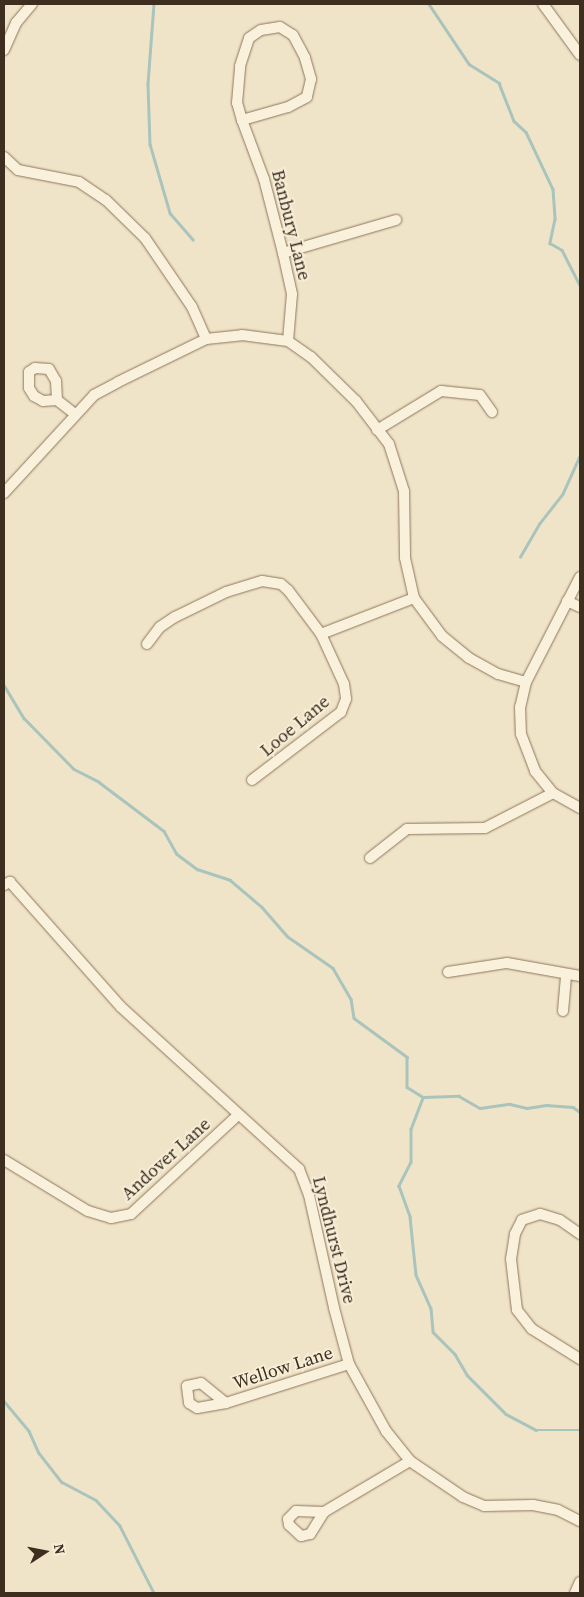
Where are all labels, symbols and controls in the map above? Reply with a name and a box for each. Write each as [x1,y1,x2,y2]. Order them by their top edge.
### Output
street label: Banbury Lane [267,168,315,282]
street label: Looe Lane [256,691,334,761]
street label: Andover Lane [117,1113,215,1205]
street label: Lyndhurst Drive [308,1174,360,1306]
street label: Wellow Lane [230,1342,336,1394]
north arrow [20,1527,70,1577]
text: N [49,1542,71,1556]

